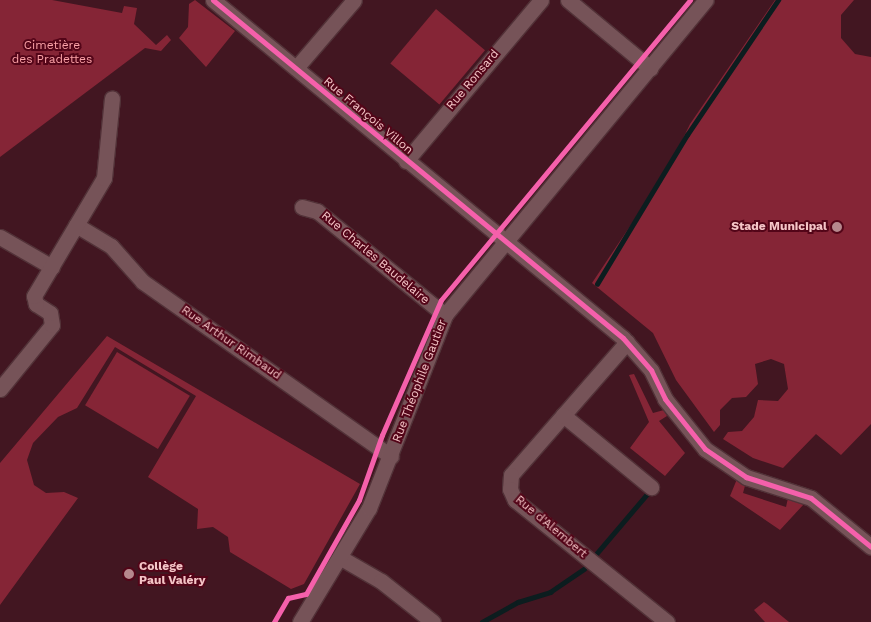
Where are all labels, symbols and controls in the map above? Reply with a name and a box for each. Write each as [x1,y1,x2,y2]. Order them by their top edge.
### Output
park label: Cimetière des Pradettes [12,39,92,67]
street label: Rue Ronsard [444,47,502,113]
street label: Rue François Villon [320,74,416,158]
street label: Rue Charles Baudelaire [318,209,432,307]
place label: Stade Municipal [731,220,827,234]
marker: Stade Municipal [831,221,843,233]
street label: Rue Arthur Rimbaud [178,303,284,383]
street label: Rue Théophile Gautier [390,317,450,445]
street label: Rue d'Alembert [512,493,590,561]
place label: Collège Paul Valéry [139,560,206,588]
marker: Collège Paul Valéry [123,568,135,580]

